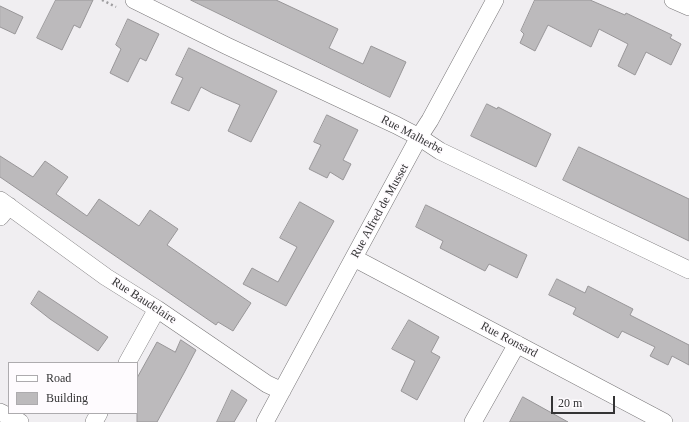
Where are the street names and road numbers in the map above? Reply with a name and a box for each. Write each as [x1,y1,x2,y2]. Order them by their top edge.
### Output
street label: Rue Malherbe [378,113,446,157]
street label: Rue Alfred de Musset [348,161,412,261]
street label: Rue Baudelaire [109,275,179,327]
street label: Rue Ronsard [478,319,540,361]

